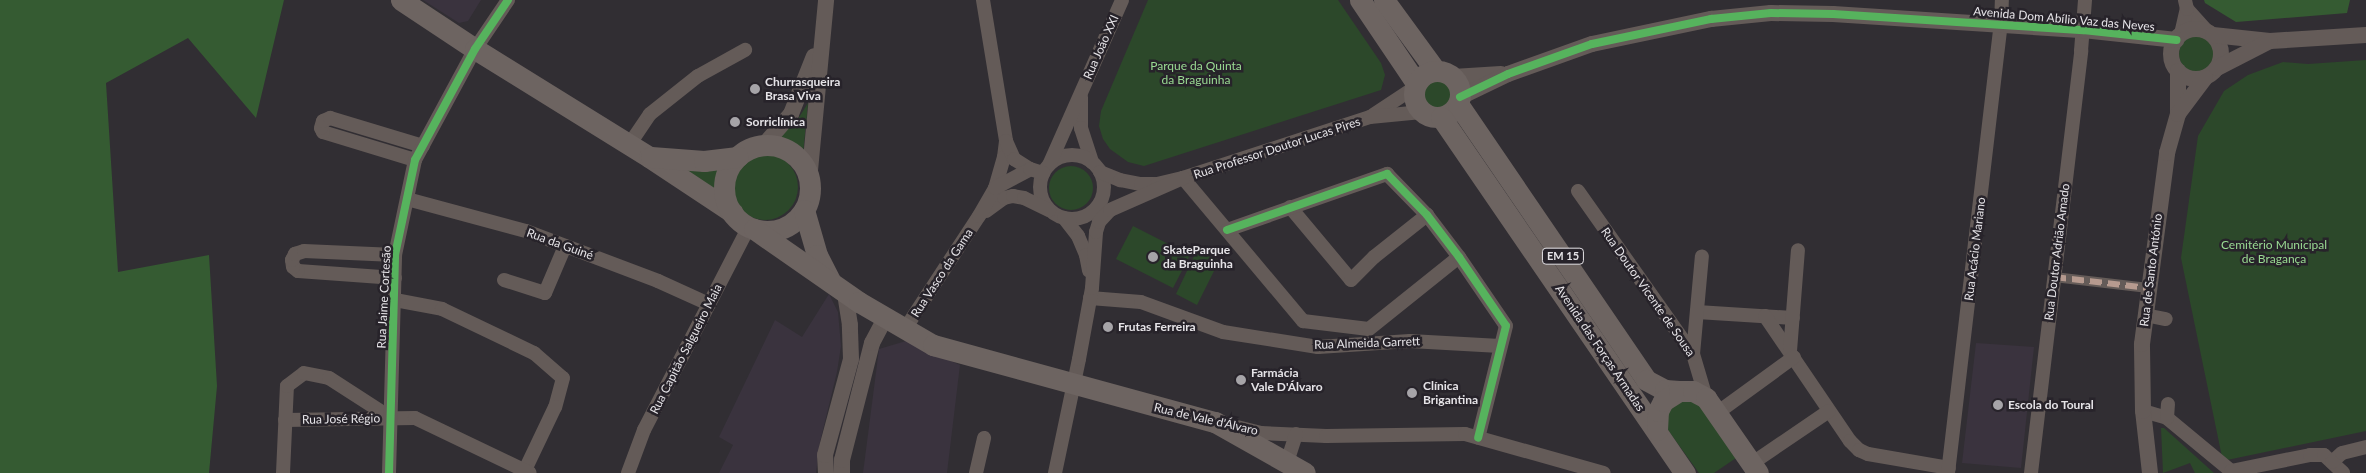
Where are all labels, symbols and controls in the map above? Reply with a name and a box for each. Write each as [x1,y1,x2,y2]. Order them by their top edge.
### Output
street label: Avenida Dom Abílio Vaz das Neves [1972,4,2156,34]
street label: Rua João XXI [1080,12,1122,82]
park label: Parque da Quinta da Braguinha [1150,59,1242,87]
place label: Churrasqueira Brasa Viva [765,75,840,103]
marker: Churrasqueira Brasa Viva [749,83,761,95]
street label: Rua Professor Doutor Lucas Pires [1192,114,1362,182]
marker: Sorriclínica [728,115,742,129]
place label: Sorriclínica [746,115,805,129]
street label: Rua Doutor Adrião Amado [2041,182,2073,322]
street label: Rua Acácio Mariano [1961,196,1989,302]
street label: Rua de Santo António [2137,212,2165,328]
street label: Rua da Guiné [525,225,595,263]
street label: Rua Doutor Vicente de Sousa [1598,225,1698,359]
street label: Rua Vasco da Gama [908,226,976,320]
park label: Cemitério Municipal de Bragança [2221,238,2327,266]
place label: SkateParque da Braguinha [1163,243,1233,271]
street label: Rua Jaime Cortesão [374,245,394,349]
road number: EM 15 [1542,248,1584,264]
marker: SkateParque da Braguinha [1147,251,1159,263]
street label: Rua Capitão Salgueiro Maia [647,282,725,416]
street label: Avenida das Forças Armadas [1552,282,1648,414]
place label: Frutas Ferreira [1118,320,1196,334]
marker: Frutas Ferreira [1102,321,1114,333]
street label: Rua Almeida Garrett [1314,334,1420,352]
place label: Farmácia Vale D'Álvaro [1251,366,1323,394]
marker: Farmácia Vale D'Álvaro [1235,374,1247,386]
place label: Clínica Brigantina [1423,379,1478,407]
marker: Clínica Brigantina [1405,386,1419,400]
place label: Escola do Toural [2008,398,2094,412]
marker: Escola do Toural [1992,399,2004,411]
street label: Rua de Vale d'Álvaro [1152,400,1260,438]
street label: Rua José Régio [302,411,380,427]

